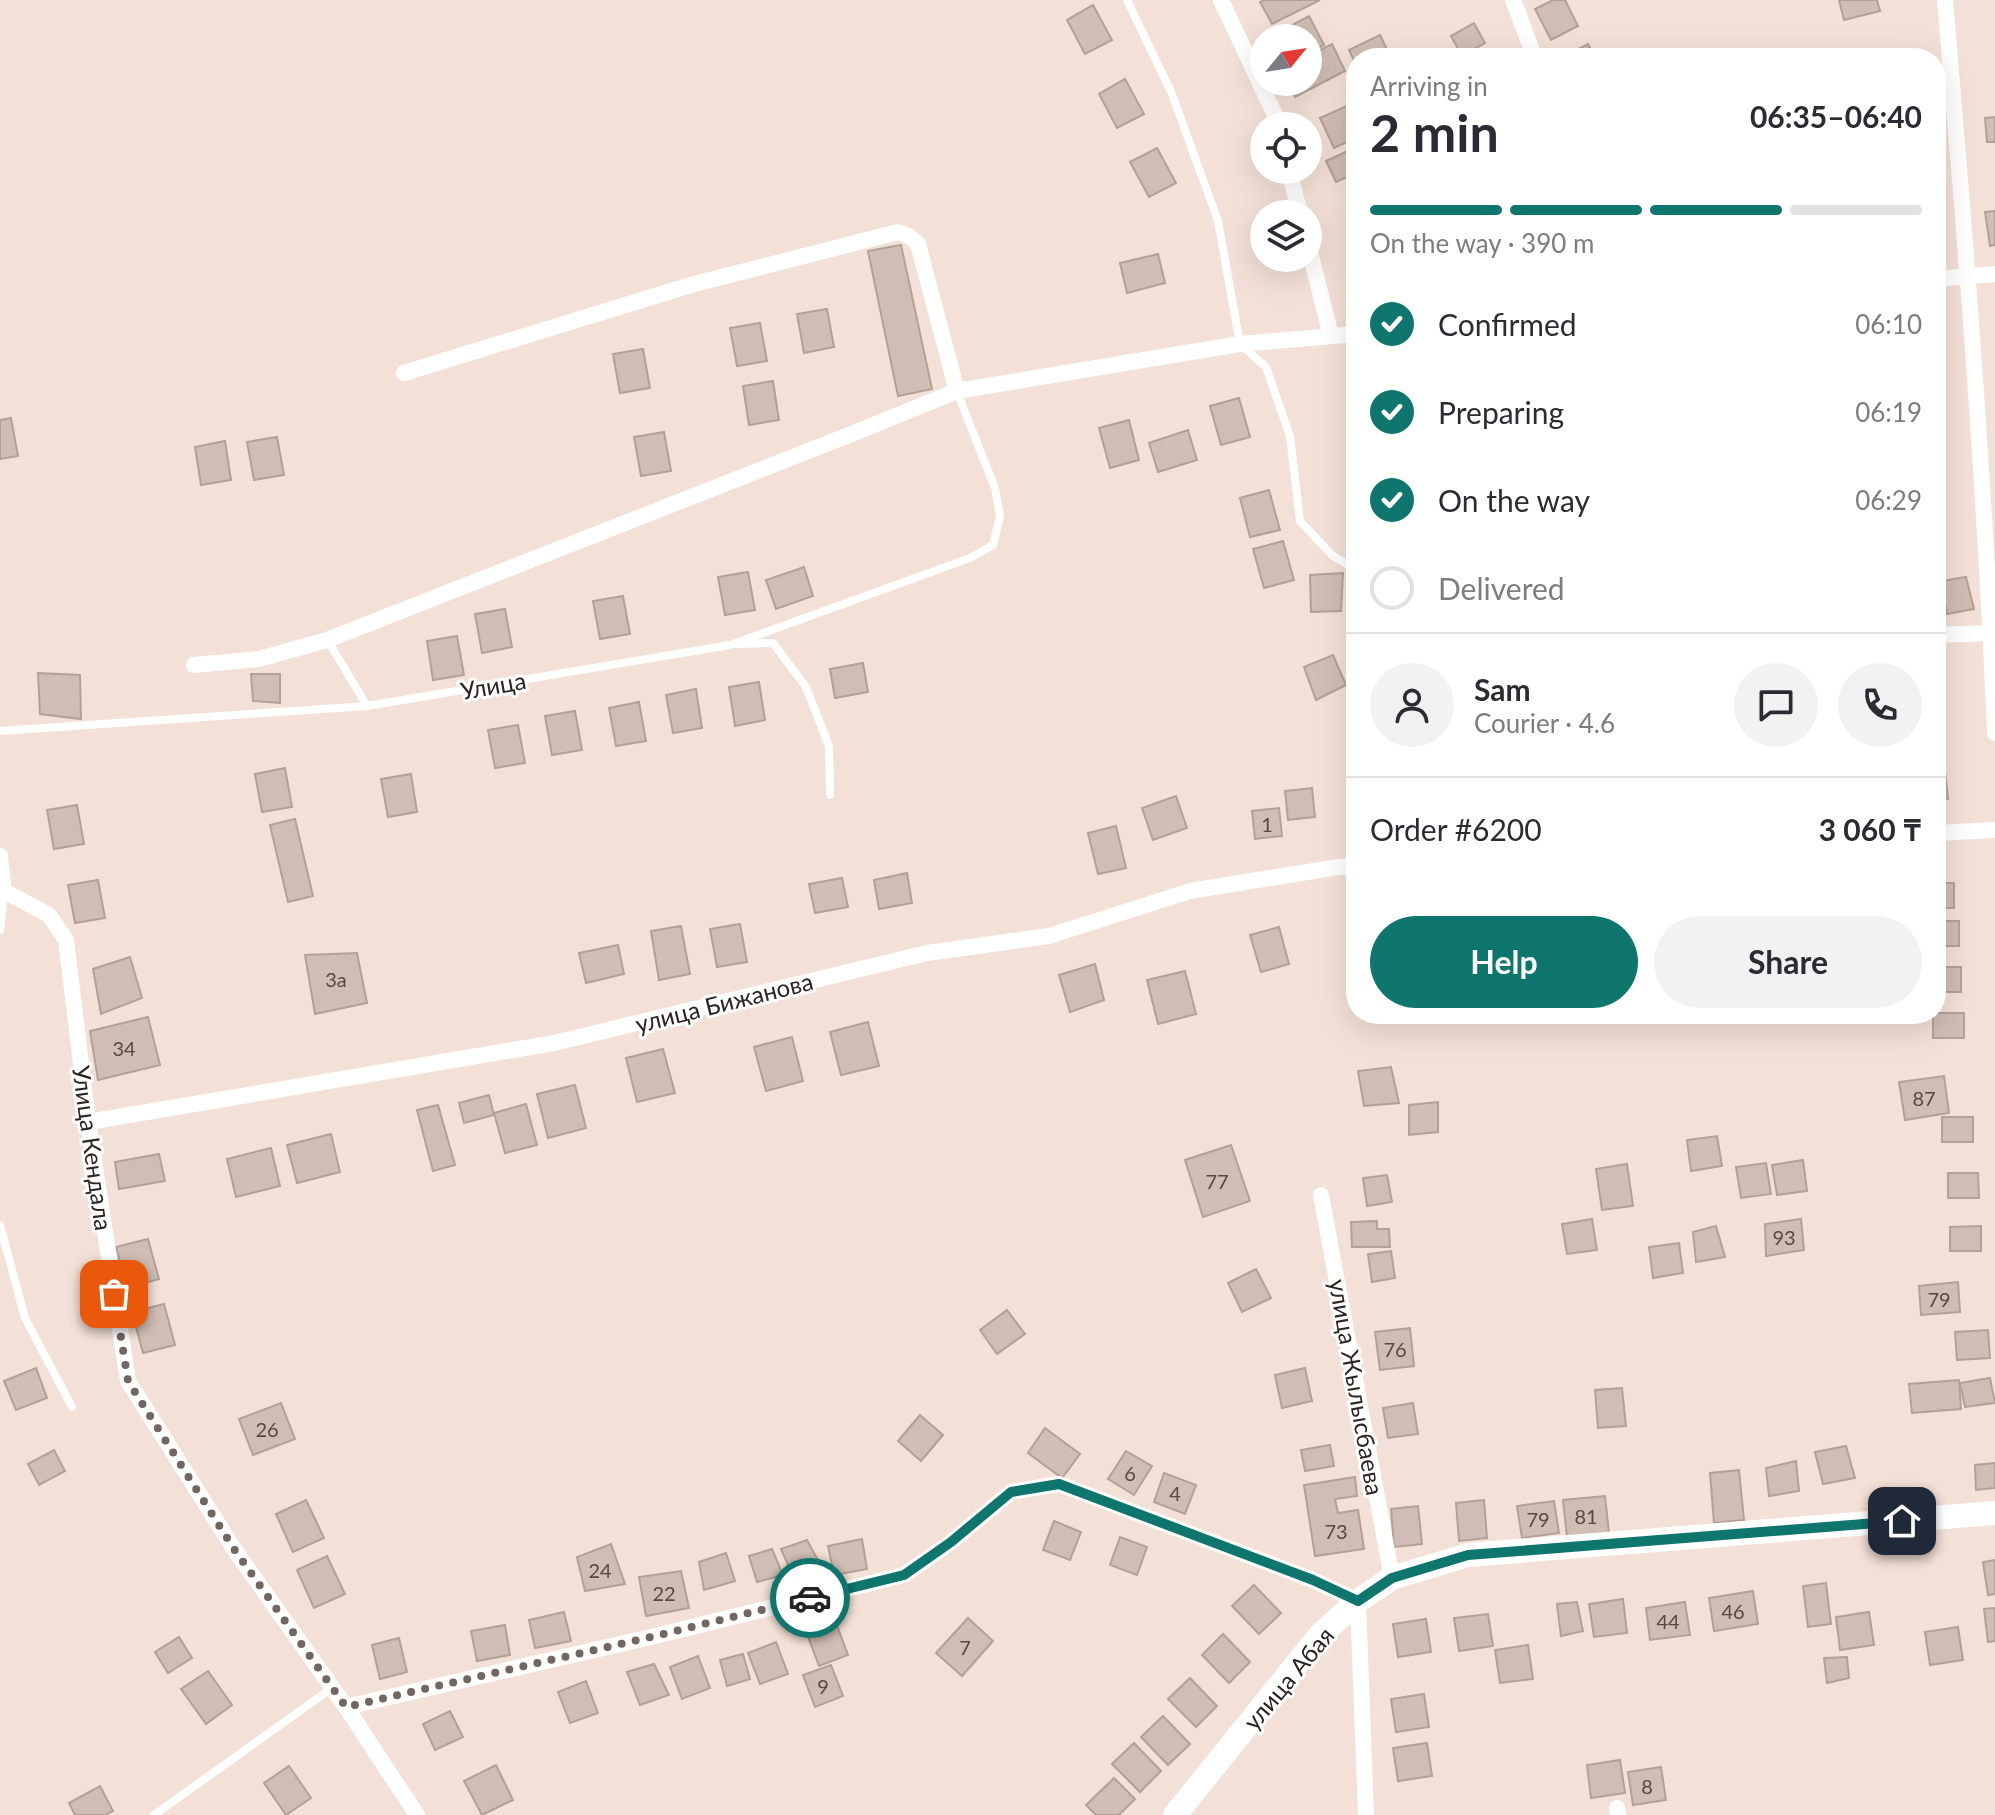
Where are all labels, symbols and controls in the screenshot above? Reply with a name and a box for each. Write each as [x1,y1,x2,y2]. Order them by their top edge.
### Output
north arrow [1250,24,1322,96]
map controls [1250,24,1322,272]
text: Arriving in [1370,70,1488,102]
text: 06:35–06:40 [1750,98,1922,134]
text: 2 min [1370,101,1499,163]
button: locate [1250,112,1322,184]
button: layers [1250,200,1322,272]
text: On the way · 390 m [1370,227,1594,259]
icon: check [1370,302,1414,346]
text: Confirmed [1438,306,1577,342]
text: 06:10 [1855,308,1922,340]
icon: check [1370,390,1414,434]
text: Preparing [1438,394,1564,430]
text: 06:19 [1855,396,1922,428]
icon: check [1370,478,1414,522]
text: On the way [1438,482,1590,518]
text: 06:29 [1855,484,1922,516]
text: Delivered [1438,570,1565,606]
button: person [1370,663,1454,747]
button: chat [1734,663,1818,747]
button: phone [1838,663,1922,747]
street label: Улица [458,665,528,705]
text: Sam [1474,671,1531,707]
text: Courier · 4.6 [1474,707,1615,739]
text: Order #6200 [1370,811,1542,847]
text: 3 060 ₸ [1819,811,1922,847]
house number: 1 [1261,812,1273,836]
button: Help [1370,916,1638,1008]
button: Share [1654,916,1922,1008]
street label: улица Бижанова [632,966,816,1038]
house number: 3а [325,967,347,991]
house number: 34 [112,1036,136,1060]
street label: Улица Кендала [67,1064,119,1232]
house number: 87 [1912,1086,1936,1110]
house number: 77 [1205,1169,1229,1193]
house number: 93 [1772,1225,1796,1249]
pin [80,1260,148,1328]
icon: bag [92,1272,136,1316]
street label: улица Жылысбаева [1324,1277,1390,1497]
house number: 79 [1927,1287,1951,1311]
house number: 76 [1383,1337,1407,1361]
house number: 26 [255,1417,279,1441]
house number: 6 [1124,1461,1136,1485]
house number: 4 [1169,1481,1181,1505]
pin [1868,1487,1936,1555]
icon: home [1880,1499,1924,1543]
house number: 81 [1574,1504,1598,1528]
house number: 79 [1526,1507,1550,1531]
house number: 73 [1324,1519,1348,1543]
house number: 24 [588,1558,612,1582]
courier [770,1558,850,1638]
icon: car [788,1576,832,1620]
house number: 22 [652,1581,676,1605]
house number: 46 [1721,1599,1745,1623]
house number: 44 [1656,1609,1680,1633]
street label: улица Абая [1237,1621,1339,1735]
house number: 7 [959,1635,971,1659]
house number: 9 [817,1674,829,1698]
house number: 8 [1641,1774,1653,1798]

